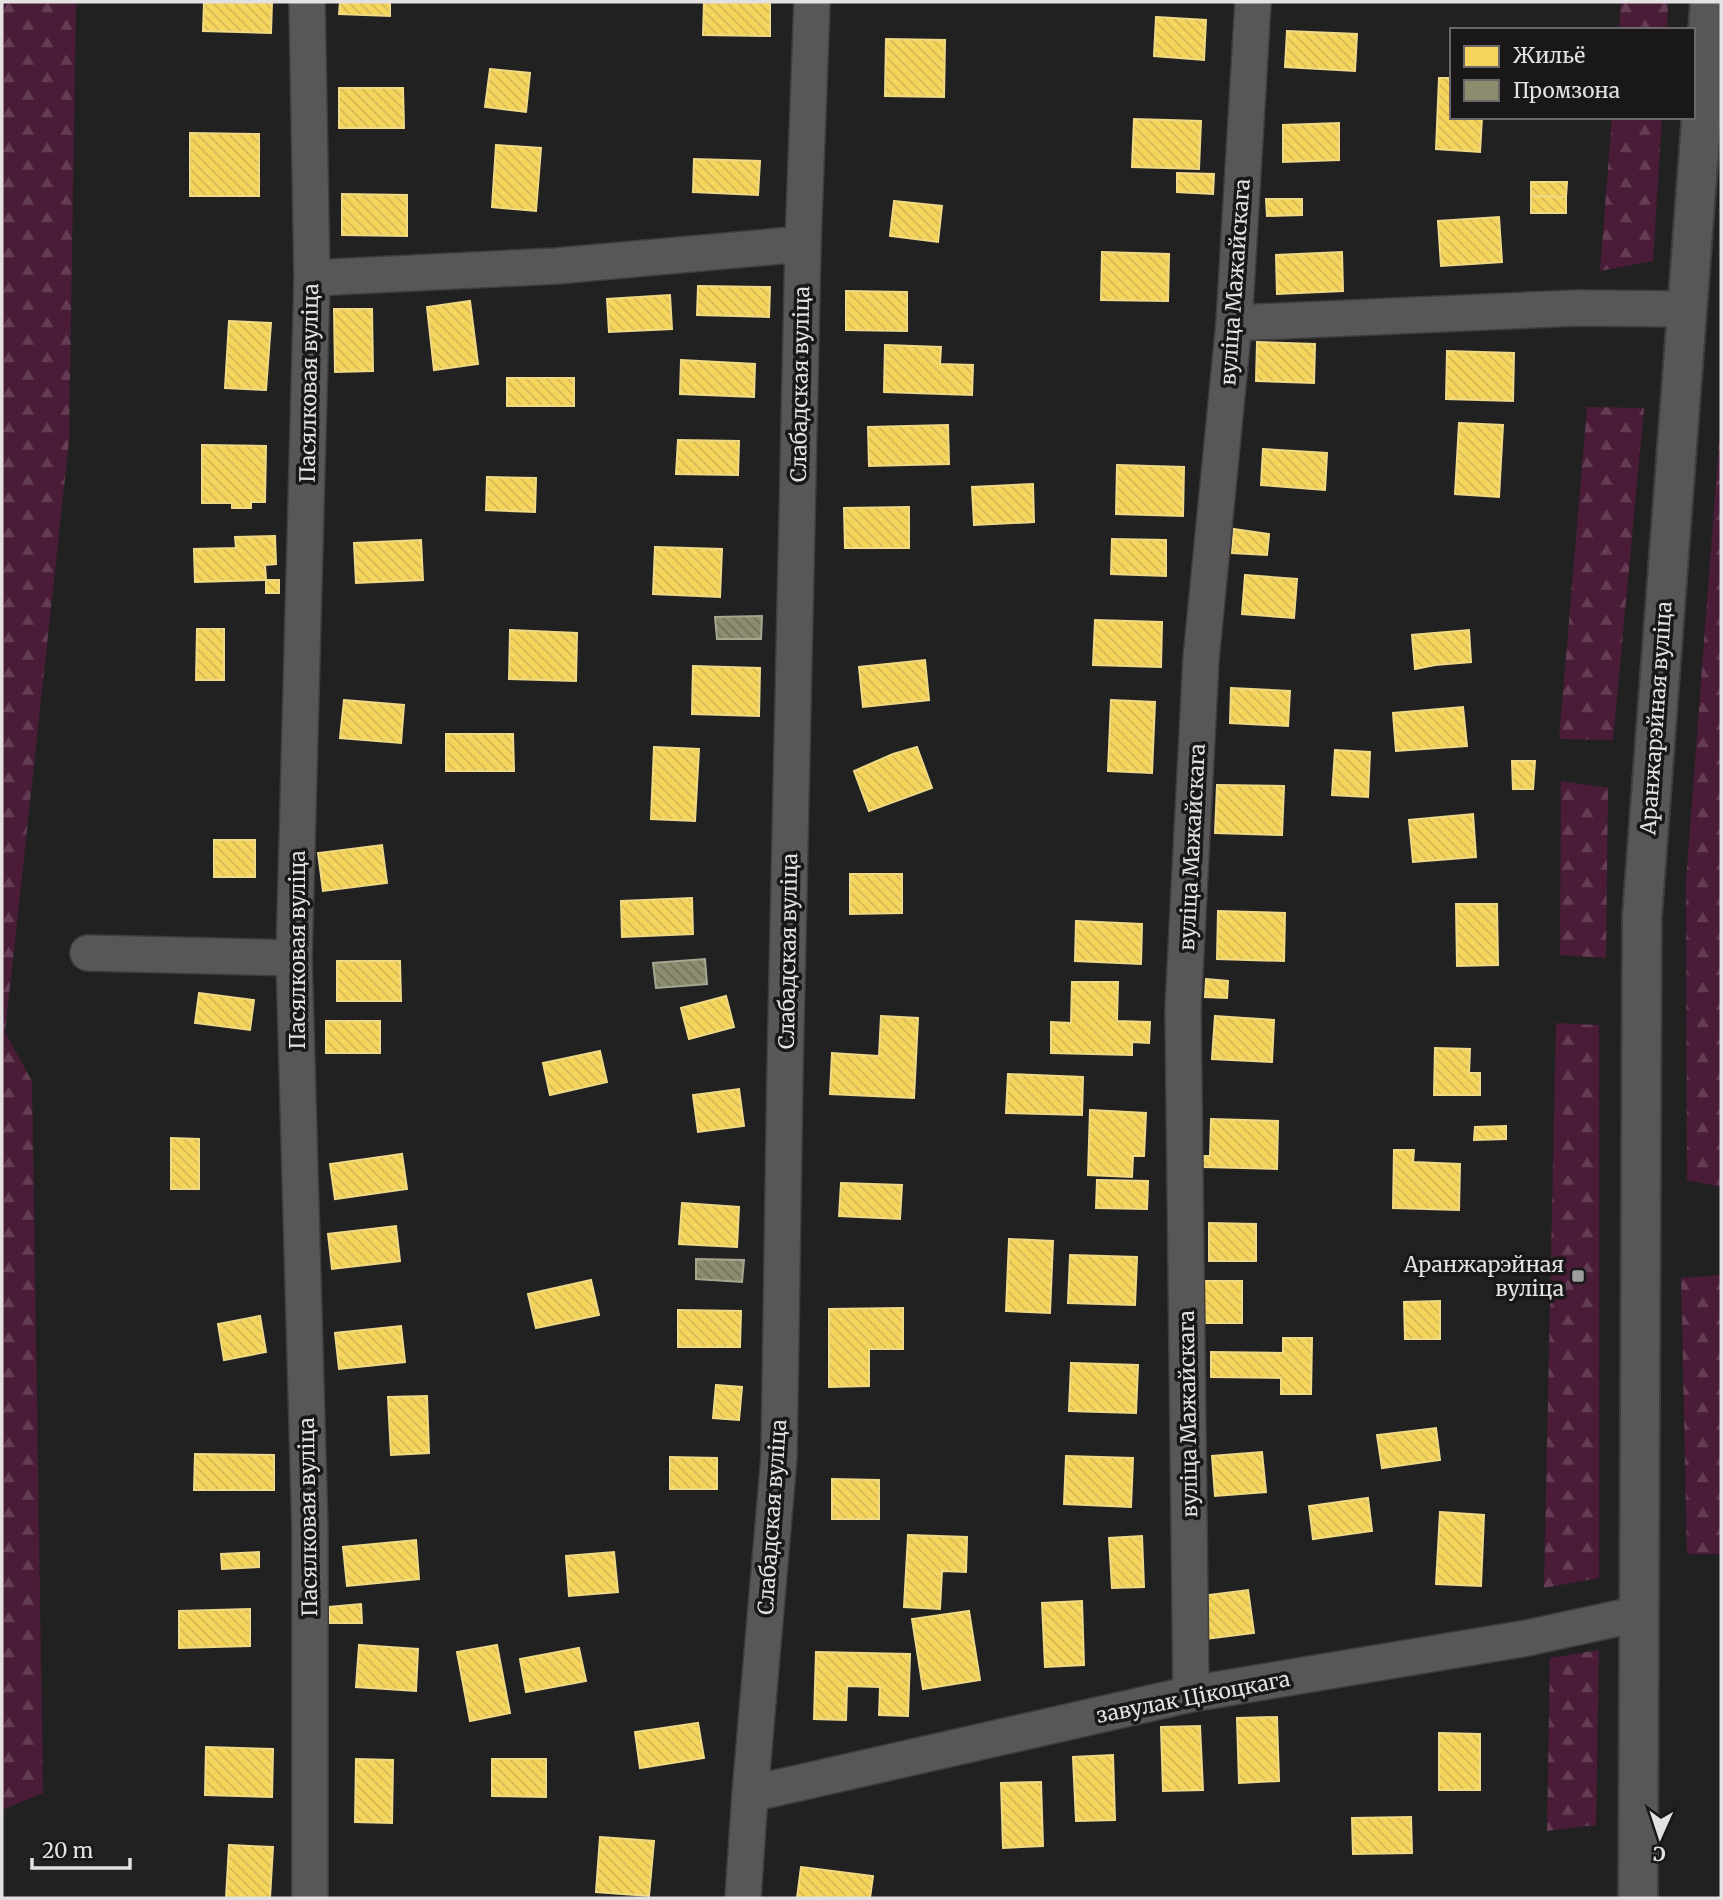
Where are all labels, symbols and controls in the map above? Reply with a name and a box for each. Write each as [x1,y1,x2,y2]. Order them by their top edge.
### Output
legend [1450,28,1695,119]
text: Жильё [1513,42,1585,69]
text: Промзона [1513,77,1620,104]
street label: вуліца Мажайскага [1214,178,1256,386]
street label: Пасялковая вуліца [294,283,324,483]
street label: Слабадская вуліца [785,286,815,482]
street label: Аранжарэйная вуліца [1634,600,1678,837]
street label: вуліца Мажайскага [1173,743,1211,951]
street label: Пасялковая вуліца [284,850,311,1050]
street label: Слабадская вуліца [773,853,803,1049]
place label: Аранжарэйная вуліца [1403,1251,1564,1302]
marker: Аранжарэйная вуліца [1570,1268,1586,1284]
street label: вуліца Мажайскага [1173,1310,1203,1518]
street label: Пасялковая вуліца [293,1417,323,1617]
street label: Слабадская вуліца [752,1418,792,1616]
street label: завулак Цікоцкага [1094,1665,1292,1729]
north arrow [1625,1802,1695,1872]
scale bar [32,1826,130,1870]
text: 20 m [42,1837,94,1864]
text: С [1652,1842,1666,1866]

